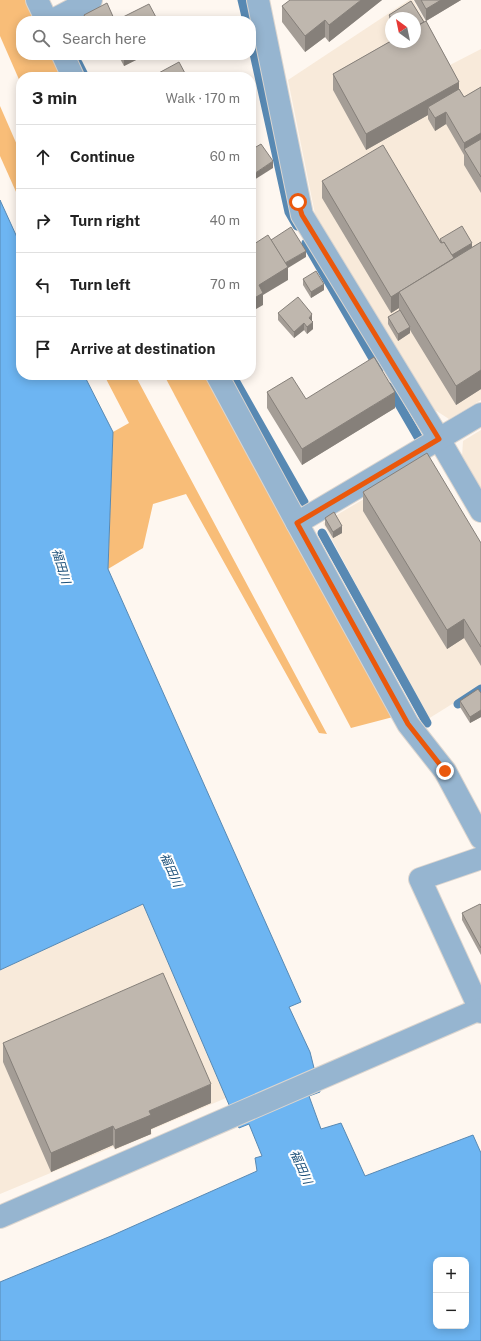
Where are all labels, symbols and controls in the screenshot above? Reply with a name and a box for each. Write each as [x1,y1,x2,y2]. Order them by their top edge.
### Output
north arrow [385,12,421,48]
search box [16,16,256,60]
icon: search [30,27,52,49]
text: Search here [62,30,146,47]
text: 3 min [32,88,77,108]
text: Walk · 170 m [165,91,240,106]
icon: ahead [32,146,54,168]
text: Continue [70,148,135,165]
text: 60 m [210,149,240,164]
route start [289,193,307,211]
icon: right [32,210,54,232]
text: Turn right [70,212,140,229]
text: 40 m [209,213,240,228]
icon: left [32,274,54,296]
text: Turn left [70,276,131,293]
text: 70 m [210,277,240,292]
icon: arrive [32,338,54,360]
text: Arrive at destination [70,340,215,357]
water label: 福田川 [49,547,74,587]
route end [436,762,454,780]
water label: 福田川 [157,851,186,891]
water label: 福田川 [287,1148,316,1188]
map controls [433,1257,469,1329]
button: + [433,1257,469,1293]
button: − [433,1293,469,1329]

